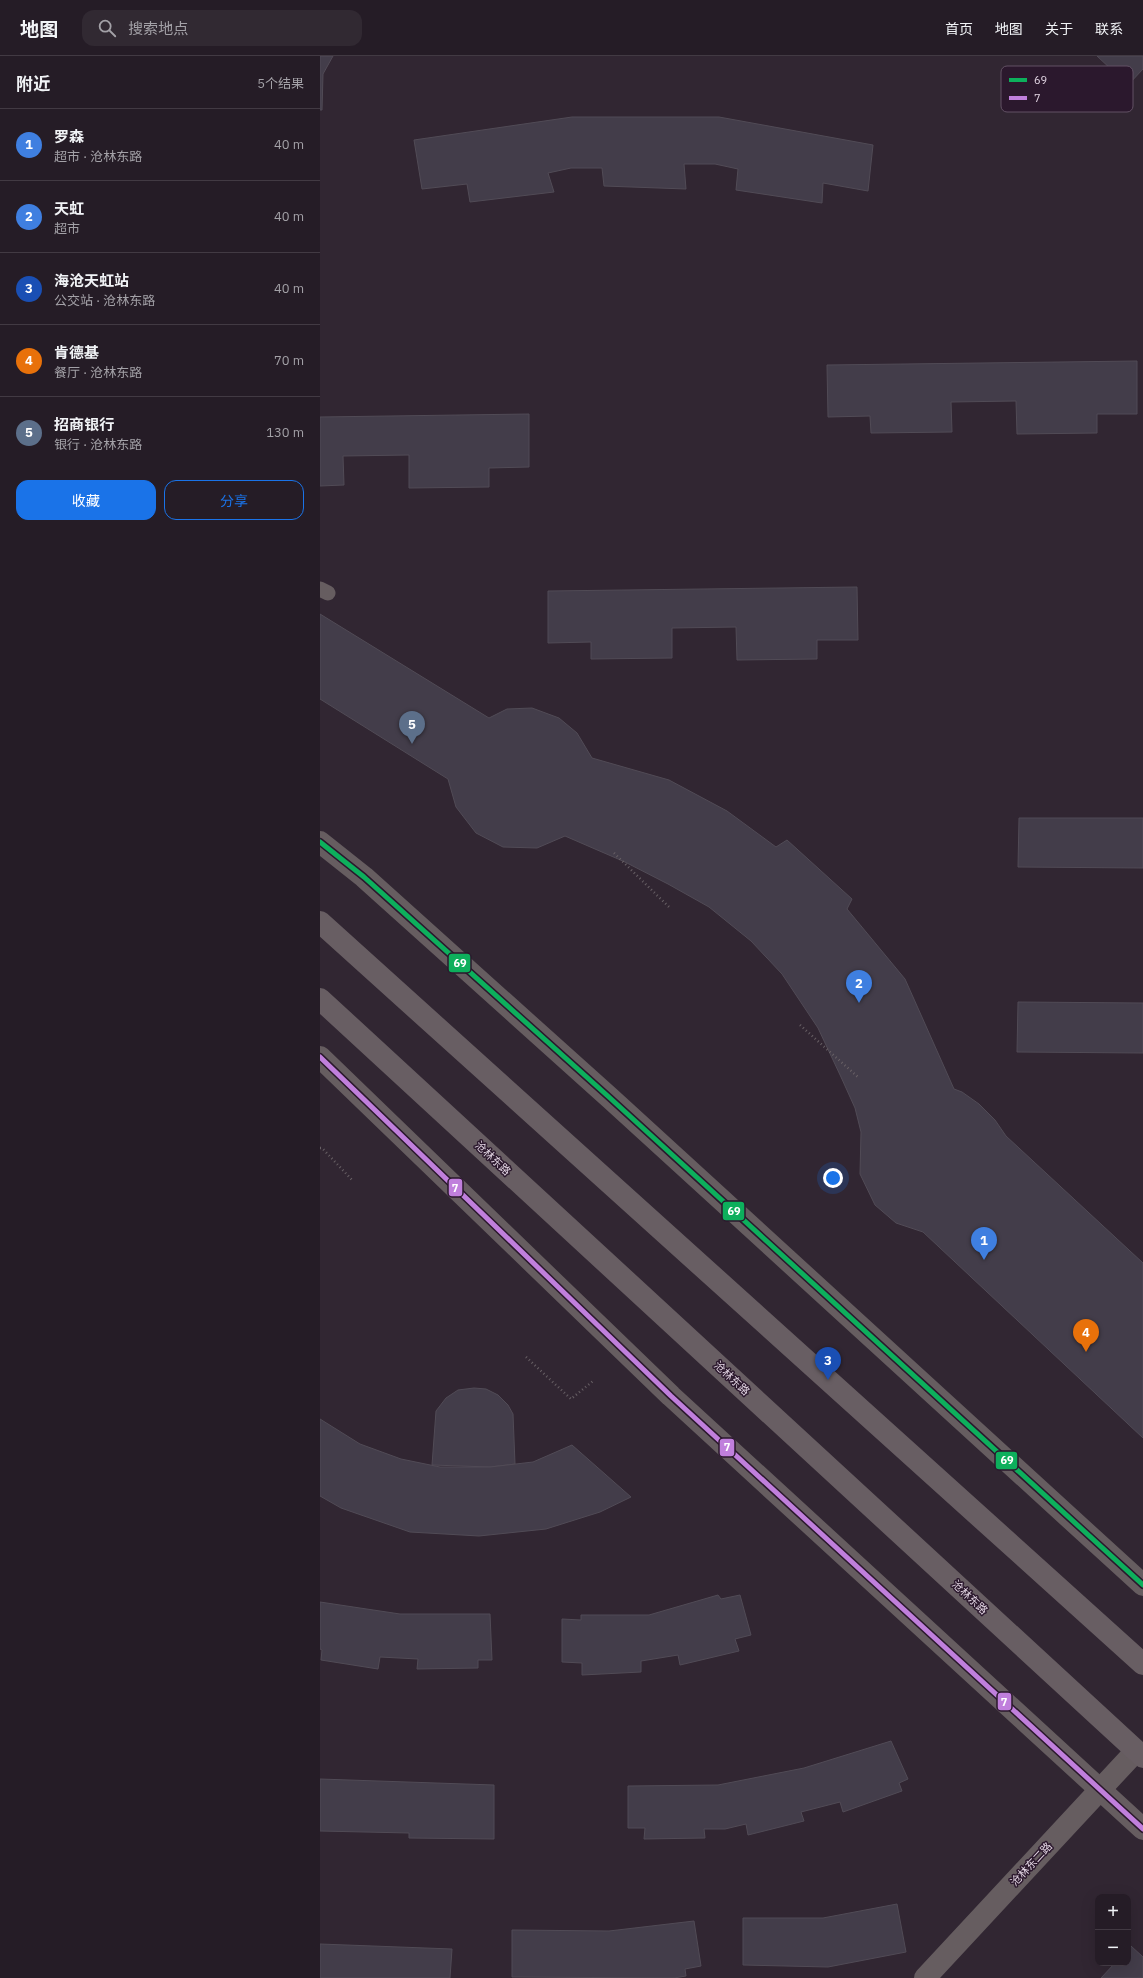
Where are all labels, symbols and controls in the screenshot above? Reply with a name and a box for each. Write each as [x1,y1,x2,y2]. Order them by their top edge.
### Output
search box [82,10,362,46]
text: 地图 [20,17,58,41]
icon: search [96,17,118,39]
text: 搜索地点 [128,19,188,38]
text: 首页 [945,20,973,38]
text: 地图 [995,20,1023,38]
text: 关于 [1045,20,1073,38]
text: 联系 [1095,20,1123,38]
legend [1001,66,1133,112]
text: 附近 [16,73,50,95]
text: 69 [1034,73,1047,87]
text: 5个结果 [257,75,304,92]
text: 7 [1034,91,1041,105]
text: 罗森 [54,127,84,146]
text: 1 [25,136,33,153]
text: 40 m [274,136,304,153]
text: 超市 · 沧林东路 [54,148,142,165]
text: 天虹 [54,199,84,218]
text: 2 [25,208,33,225]
text: 40 m [274,208,304,225]
text: 超市 [54,220,80,237]
text: 海沧天虹站 [54,271,129,290]
text: 3 [25,280,33,297]
text: 40 m [274,280,304,297]
text: 公交站 · 沧林东路 [54,292,155,309]
text: 肯德基 [54,343,99,362]
text: 4 [25,352,33,369]
text: 70 m [274,352,304,369]
text: 餐厅 · 沧林东路 [54,364,142,381]
text: 招商银行 [54,415,114,434]
text: 5 [25,424,33,441]
text: 130 m [266,424,304,441]
text: 银行 · 沧林东路 [54,436,142,453]
button: 收藏 [16,480,156,520]
button: 分享 [164,480,304,520]
pin: 5 [399,711,425,744]
line badge: 69 [448,953,471,973]
text: 69 [453,956,467,970]
pin: 2 [846,970,872,1003]
street label: 沧林东路 [472,1138,514,1178]
your location [823,1168,843,1188]
line badge: 7 [448,1178,463,1197]
text: 7 [452,1181,459,1195]
line badge: 69 [722,1201,745,1221]
text: 69 [727,1204,741,1218]
pin: 1 [971,1227,997,1260]
pin: 4 [1073,1319,1099,1352]
pin: 3 [815,1347,841,1380]
street label: 沧林东路 [711,1358,753,1398]
line badge: 7 [719,1438,735,1457]
text: 7 [724,1440,731,1454]
line badge: 69 [995,1451,1018,1470]
text: 69 [1000,1453,1014,1467]
street label: 沧林东路 [949,1577,991,1617]
line badge: 7 [997,1692,1012,1711]
text: 7 [1001,1695,1008,1709]
street label: 沧林东二路 [1007,1839,1055,1889]
map controls [1095,1894,1131,1966]
button: + [1095,1894,1131,1930]
button: − [1095,1930,1131,1966]

